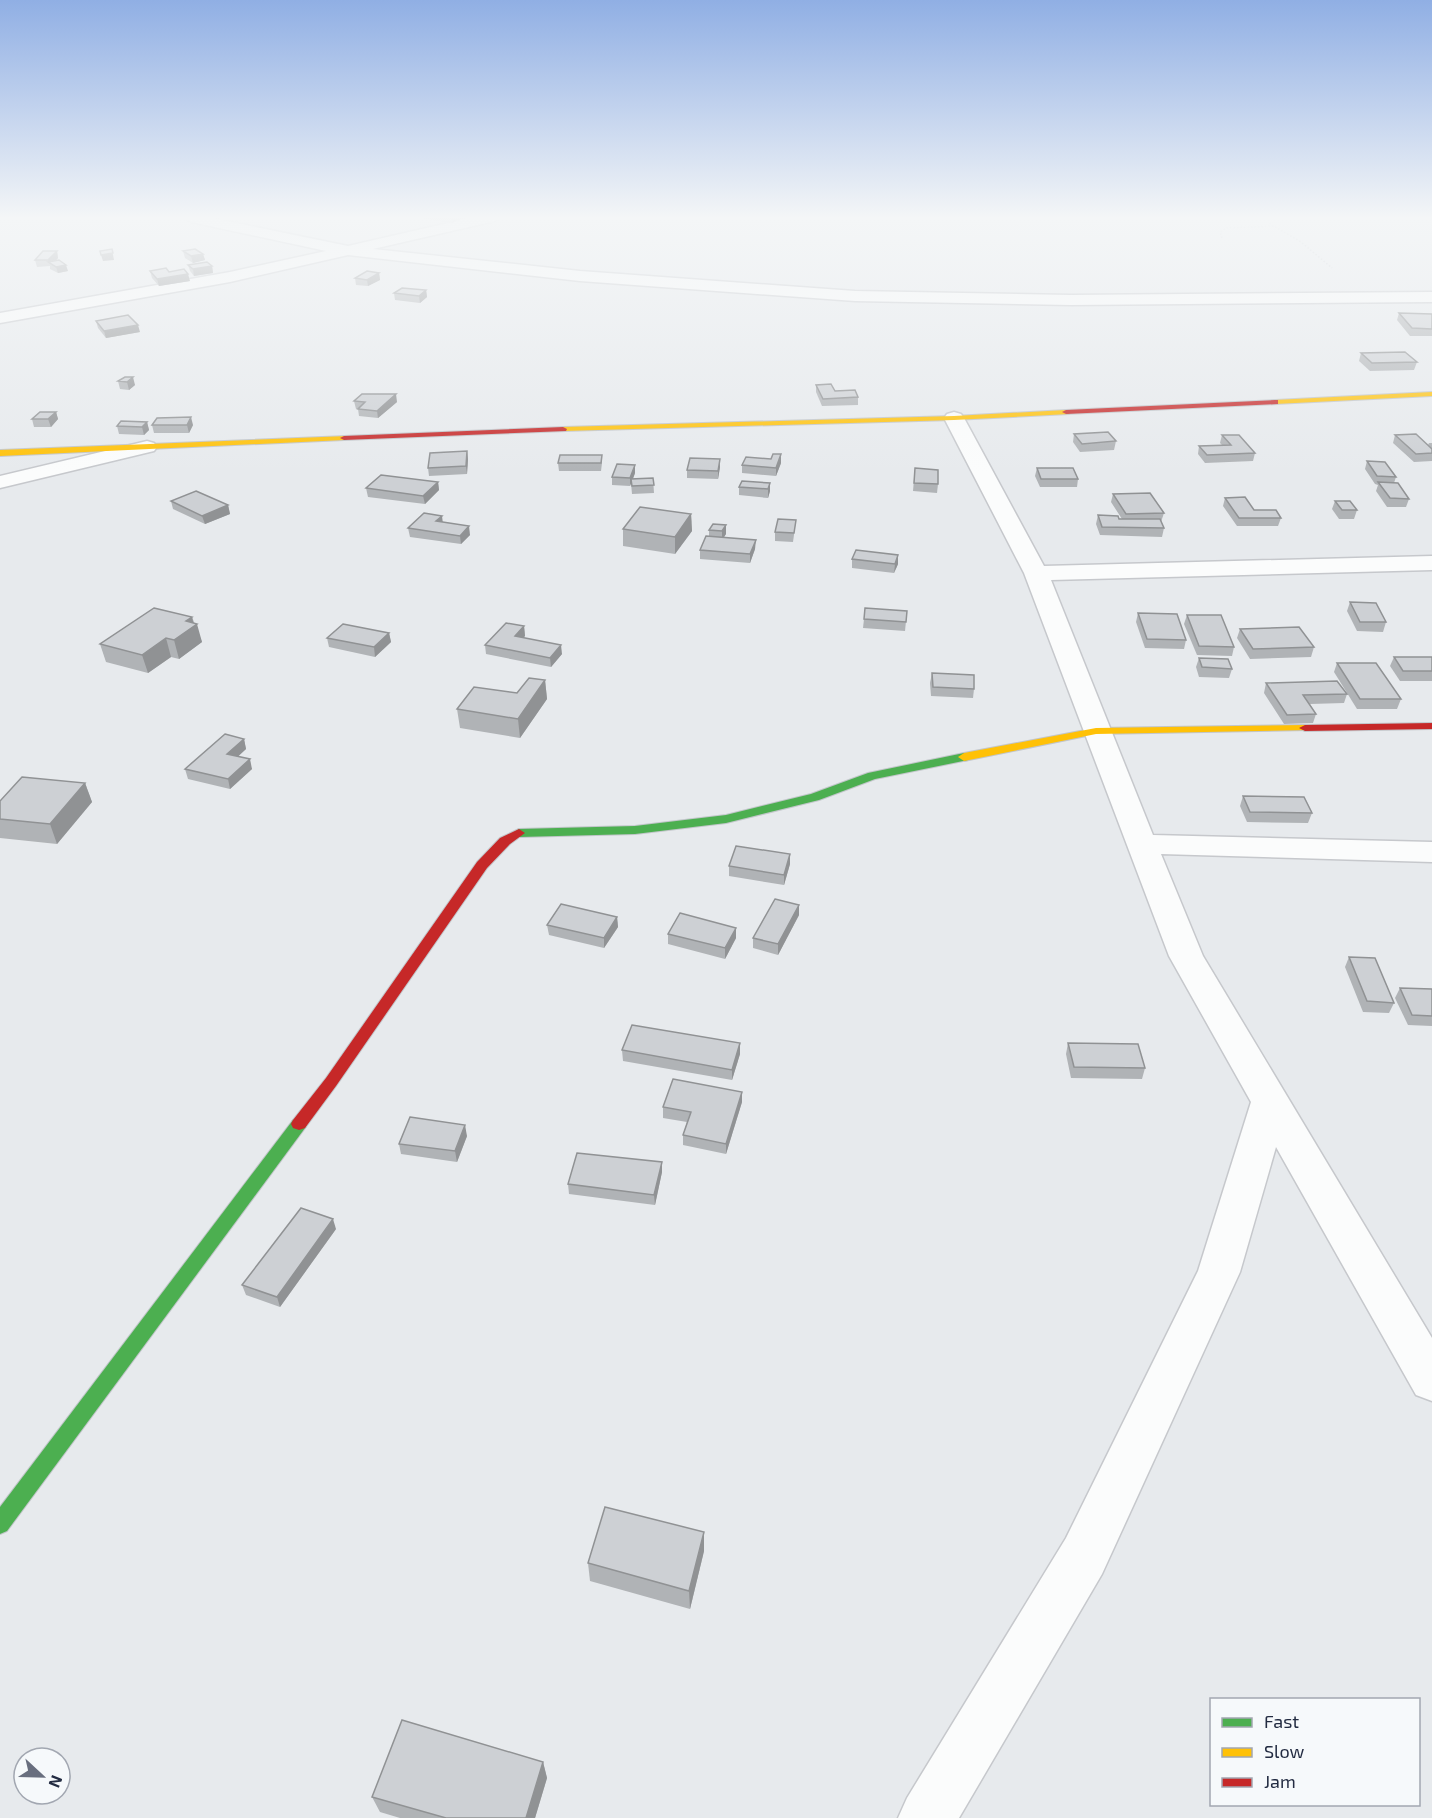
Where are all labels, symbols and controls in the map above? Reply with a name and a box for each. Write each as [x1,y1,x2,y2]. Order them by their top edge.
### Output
legend [1210,1698,1420,1806]
text: Fast [1264,1710,1299,1732]
text: Slow [1264,1740,1305,1762]
north arrow [12,1746,72,1806]
text: Jam [1264,1770,1296,1792]
text: N [45,1773,67,1791]

